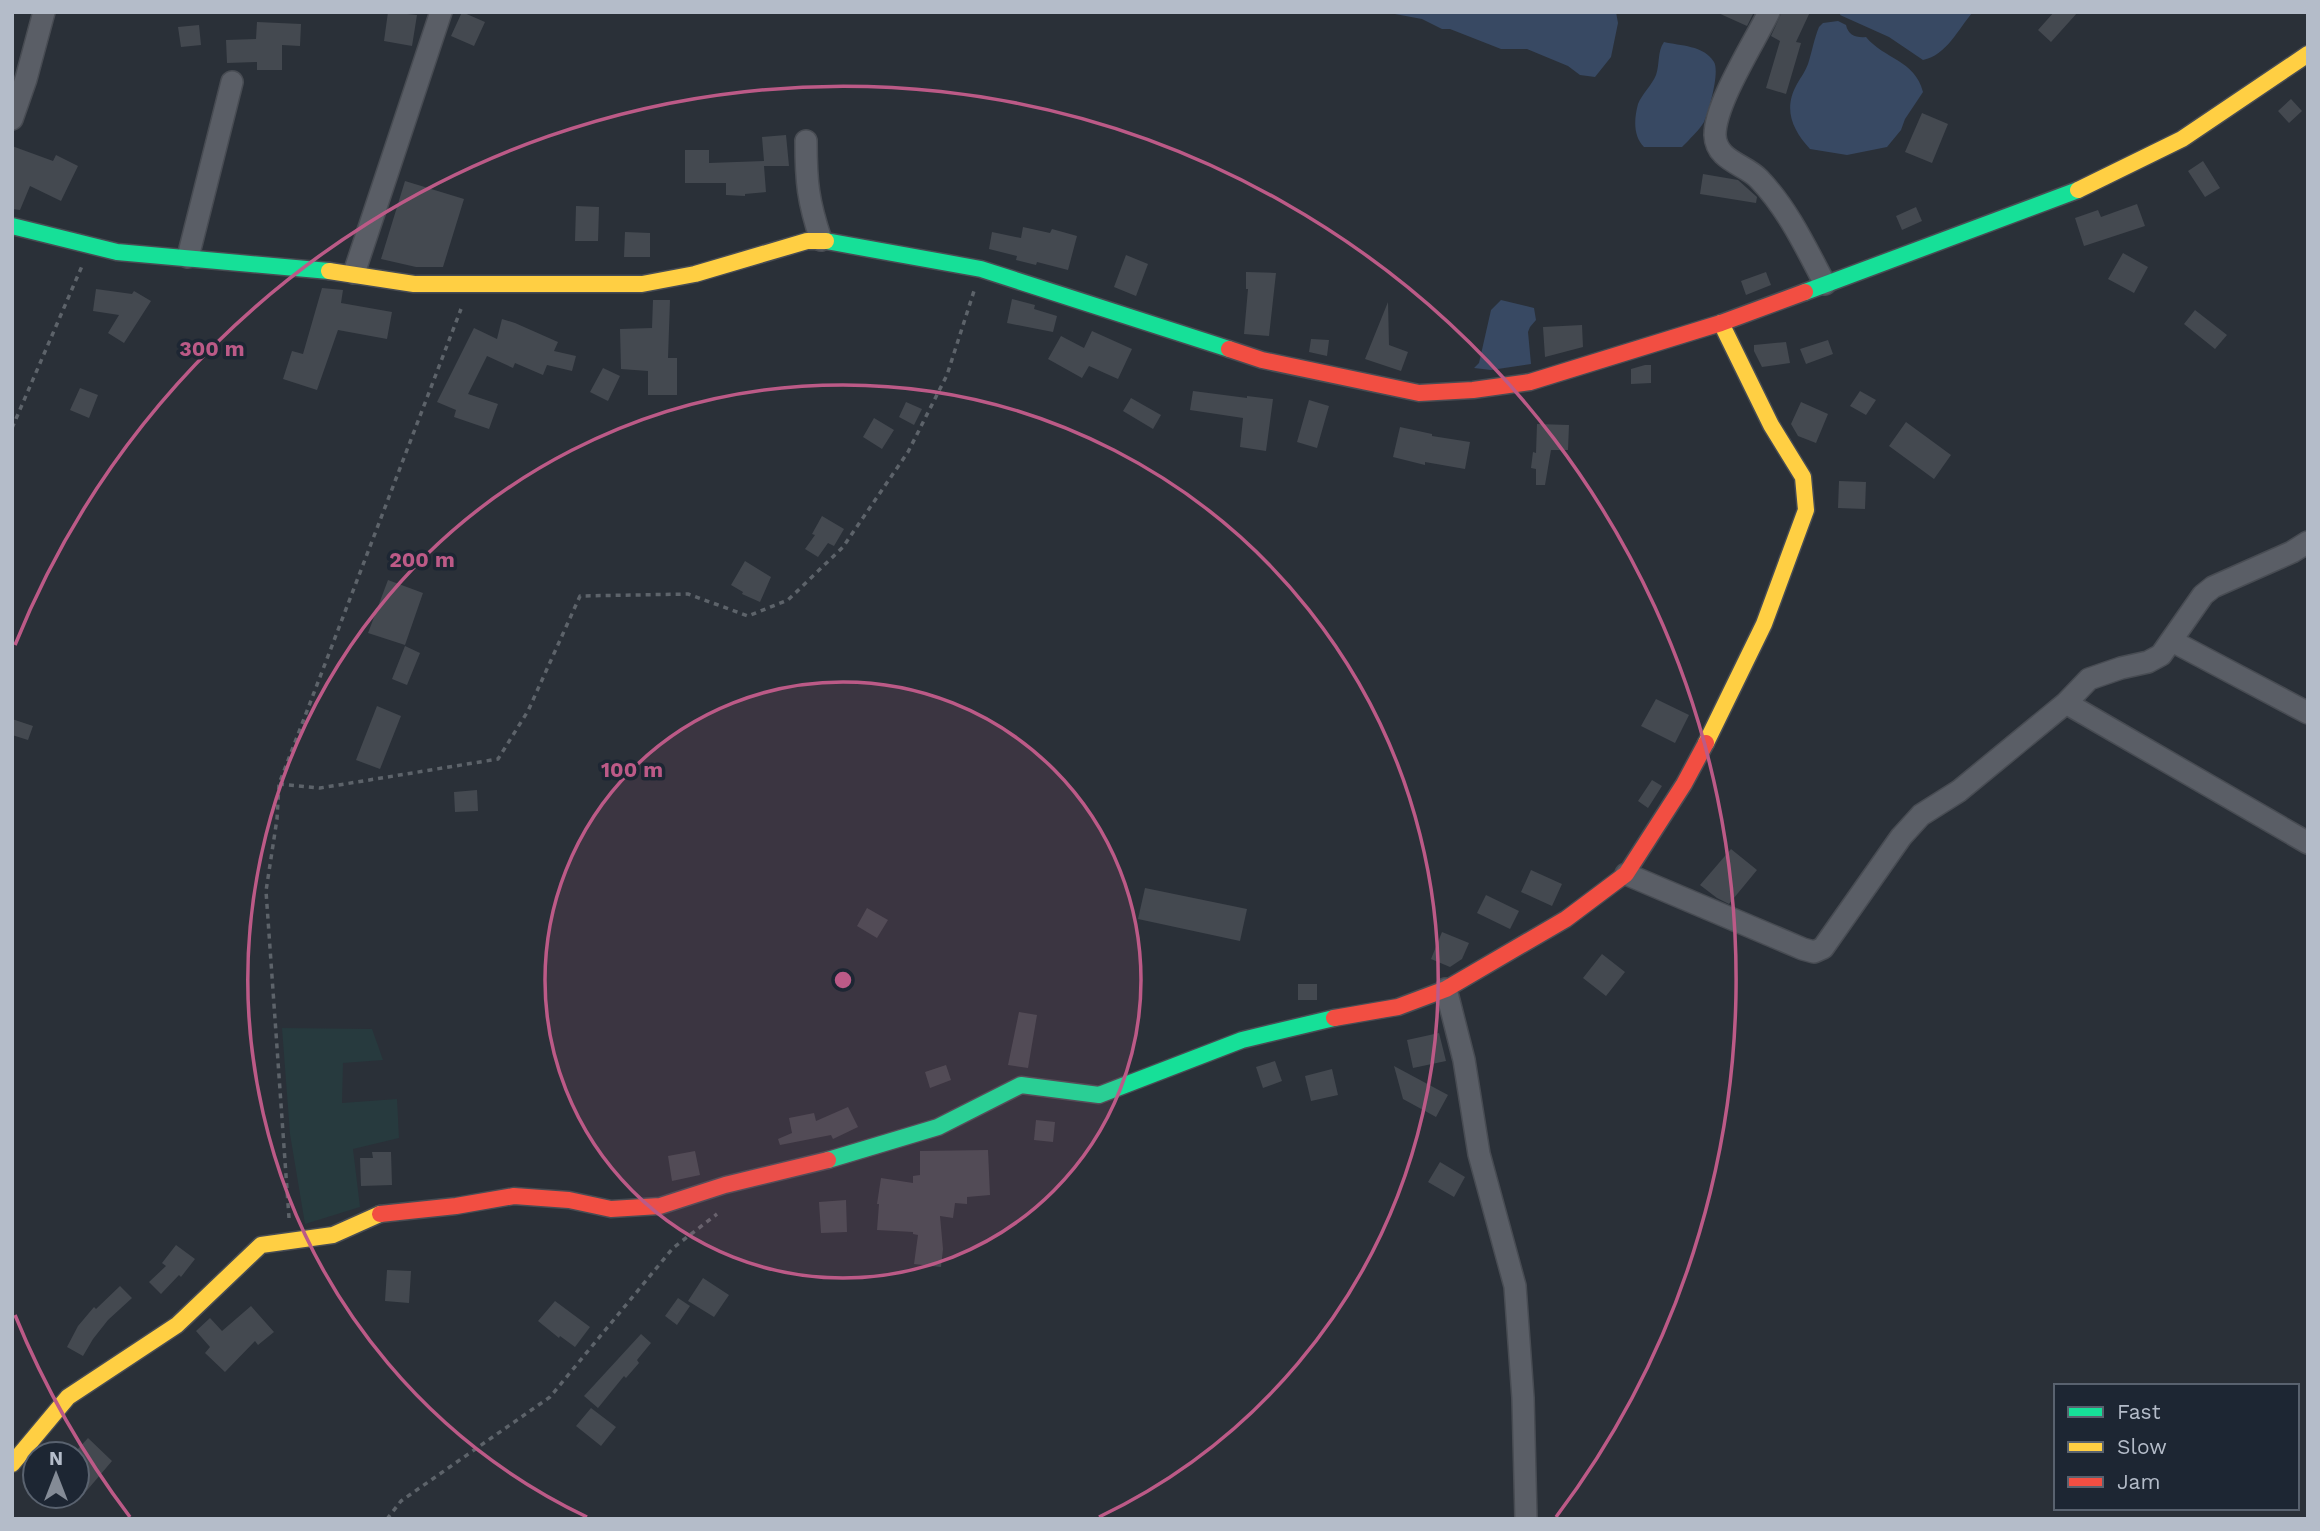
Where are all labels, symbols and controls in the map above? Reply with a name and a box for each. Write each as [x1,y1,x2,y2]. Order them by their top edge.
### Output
text: 300 m [179,336,245,361]
text: 200 m [389,547,455,572]
text: 100 m [601,757,663,782]
centre of rings [831,968,855,992]
legend [2054,1384,2299,1510]
text: Fast [2117,1399,2161,1424]
text: Slow [2117,1434,2167,1459]
north arrow [21,1440,91,1510]
text: N [49,1447,63,1470]
text: Jam [2117,1469,2160,1494]

